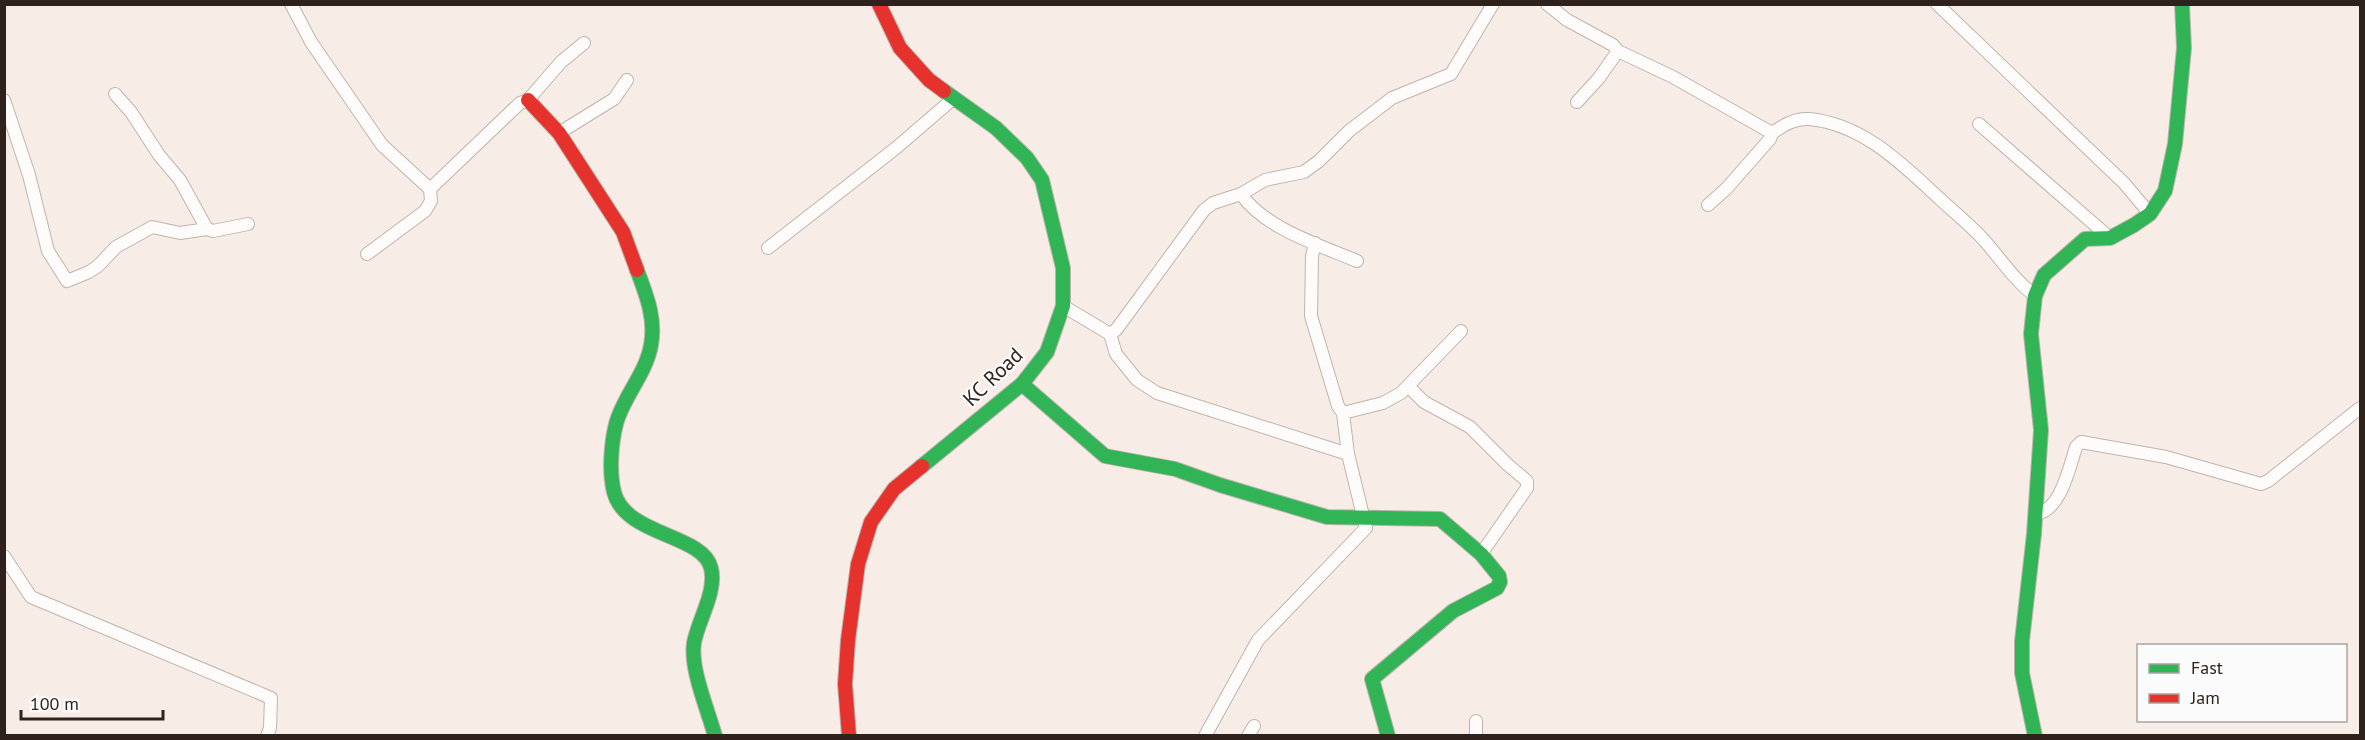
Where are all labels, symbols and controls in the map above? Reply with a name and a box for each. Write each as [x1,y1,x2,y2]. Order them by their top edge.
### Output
street label: KC Road [957,342,1028,412]
legend [2137,644,2347,722]
text: Fast [2191,656,2223,679]
scale bar [21,683,164,721]
text: Jam [2190,686,2220,709]
text: 100 m [30,692,79,715]

